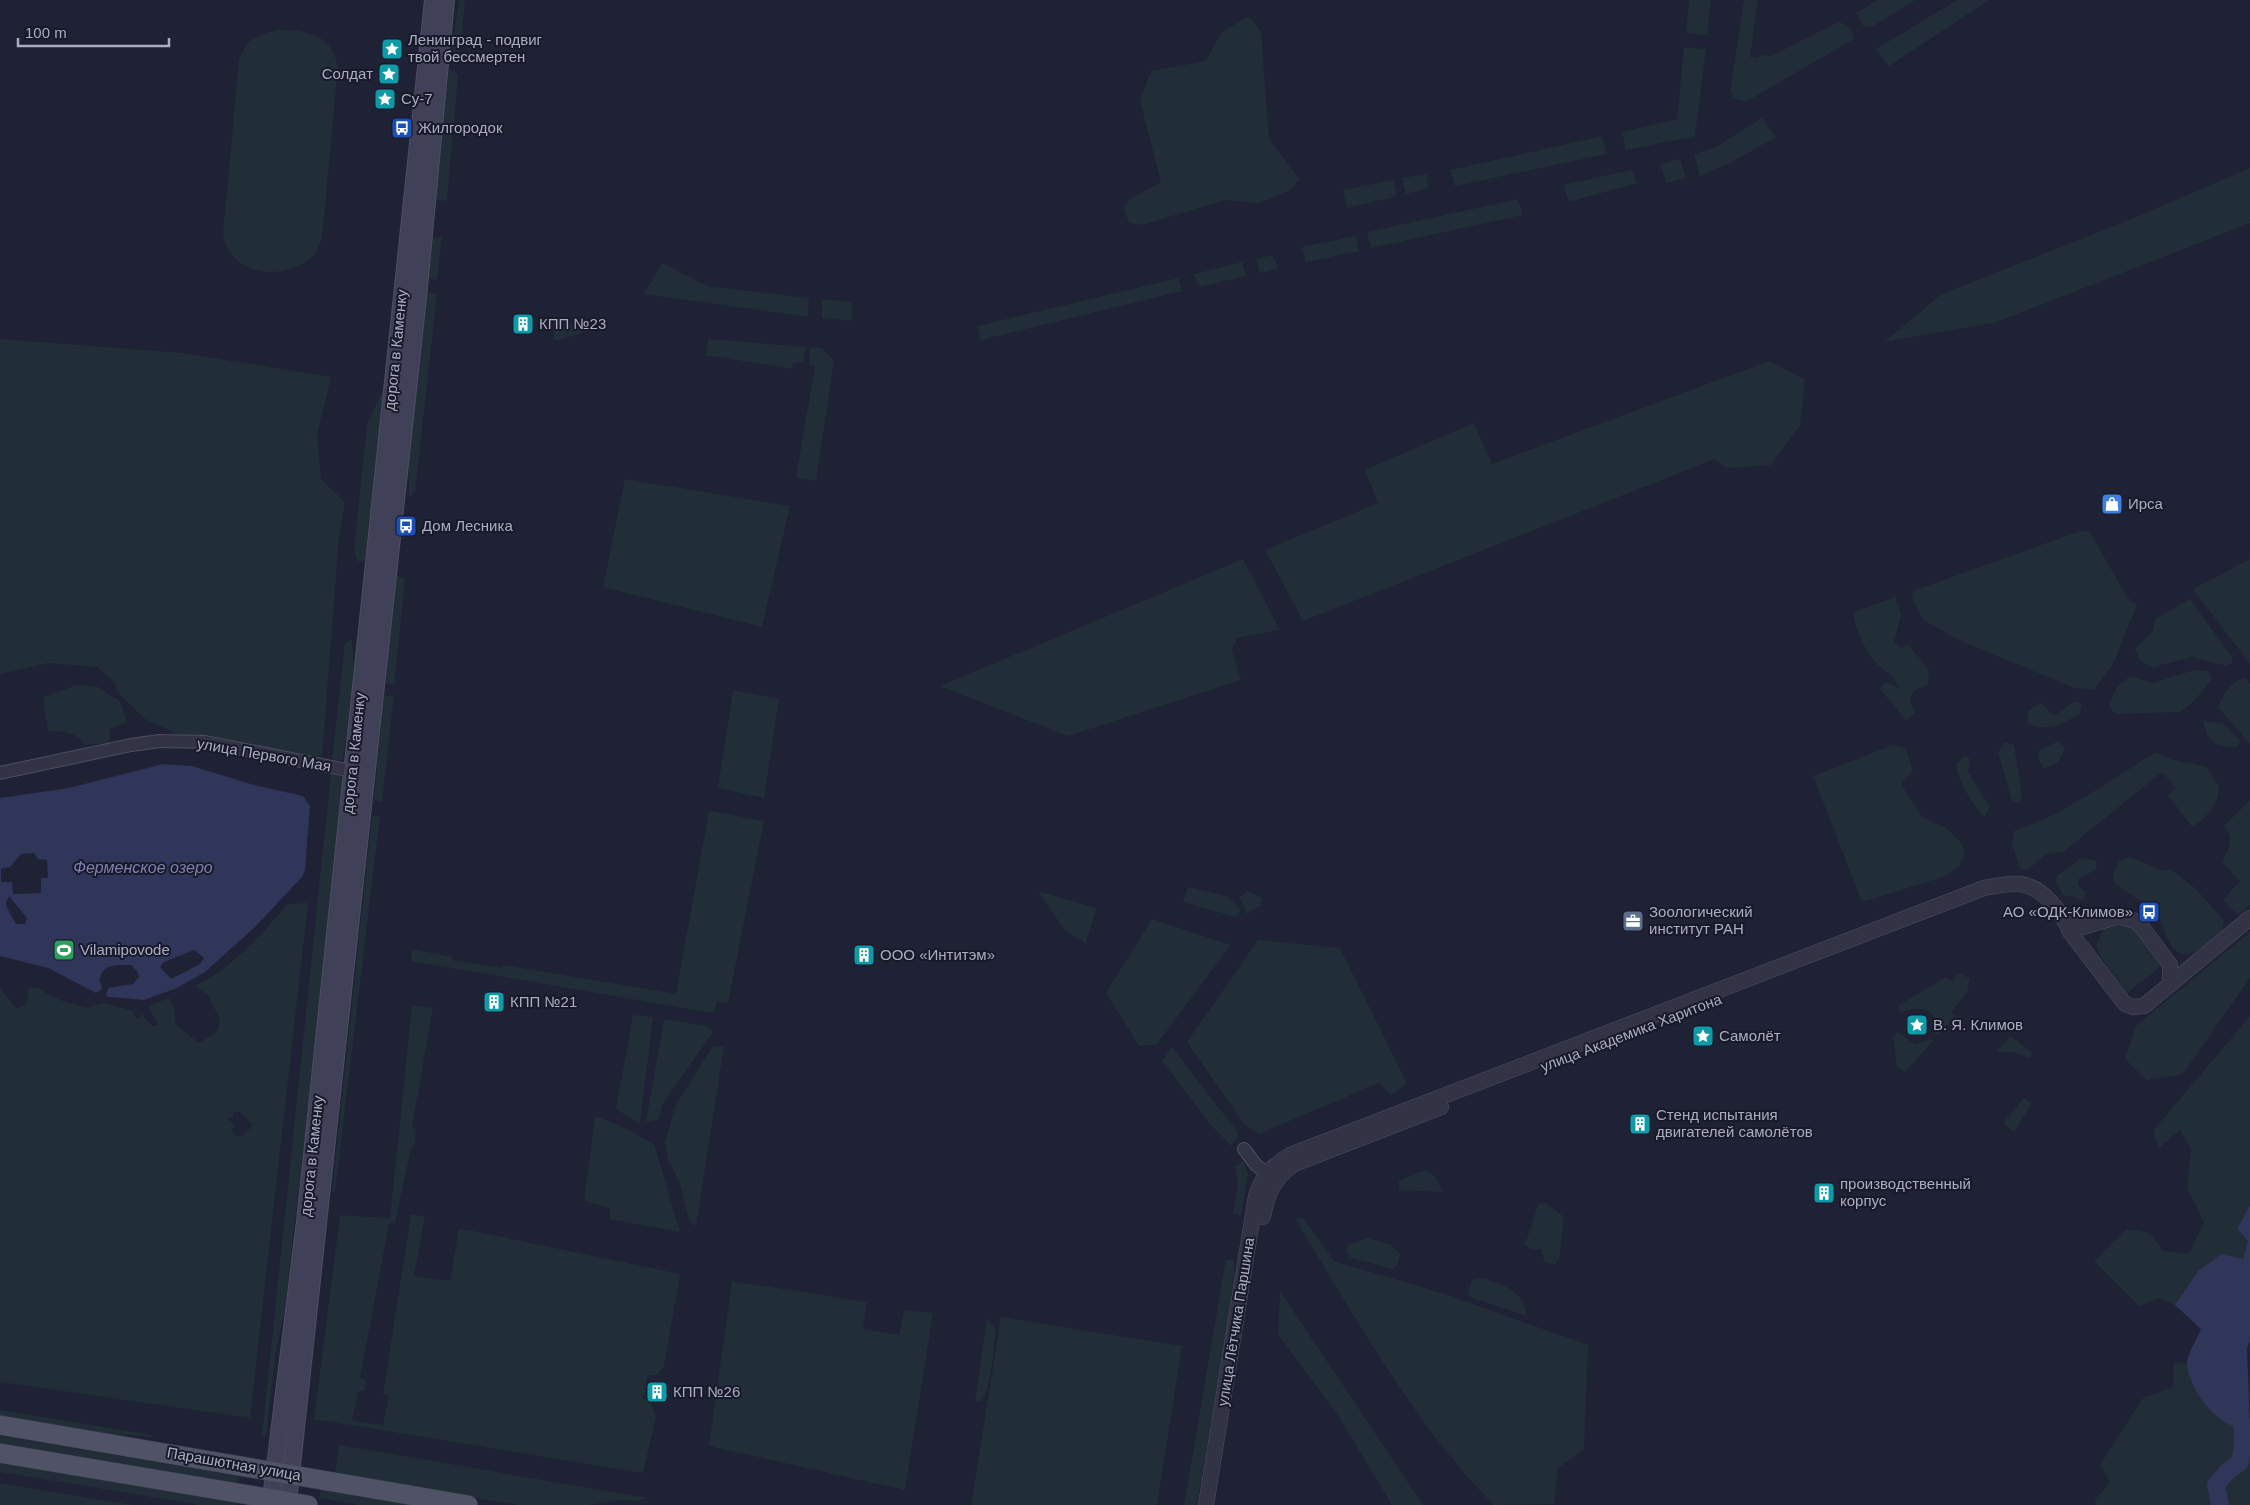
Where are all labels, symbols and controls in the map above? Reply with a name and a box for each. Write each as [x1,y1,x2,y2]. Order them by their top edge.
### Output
scale bar [18,15,169,47]
text: 100 m [25,24,67,41]
place label: Ленинград - подвиг твой бессмертен [408,31,543,65]
place icon: Ленинград - подвиг твой бессмертен [380,37,404,61]
place icon: Солдат [377,62,401,86]
place label: Солдат [322,65,373,82]
place icon: Су-7 [373,87,397,111]
place label: Су-7 [401,90,433,107]
bus stop icon: Жилгородок [390,116,414,140]
place label: Жилгородок [418,119,503,136]
street label: дорога в Каменку [381,288,410,411]
building icon: КПП №23 [511,312,535,336]
place label: КПП №23 [539,315,606,332]
shop icon: Ирса [2100,492,2124,516]
place label: Ирса [2128,495,2164,512]
bus stop icon: Дом Лесника [394,514,418,538]
place label: Дом Лесника [422,517,513,534]
street label: дорога в Каменку [339,691,368,814]
street label: улица Первого Мая [196,734,332,775]
water label: Ферменское озеро [73,859,213,876]
bus stop icon: АО «ОДК-Климов» [2137,900,2161,924]
place label: Зоологический институт РАН [1649,903,1753,937]
place label: АО «ОДК-Климов» [2003,903,2133,920]
office icon: Зоологический институт РАН [1621,909,1645,933]
sports icon: Vilamipovode [52,938,76,962]
place label: Vilamipovode [80,941,170,958]
building icon: ООО «Интитэм» [852,943,876,967]
place label: ООО «Интитэм» [880,946,995,963]
building icon: КПП №21 [482,990,506,1014]
street label: улица Академика Харитона [1538,990,1724,1075]
place label: КПП №21 [510,993,577,1010]
place icon: В. Я. Климов [1905,1013,1929,1037]
place label: В. Я. Климов [1933,1016,2023,1033]
place icon: Самолёт [1691,1024,1715,1048]
place label: Самолёт [1719,1027,1781,1044]
street label: дорога в Каменку [297,1094,326,1217]
place label: Стенд испытания двигателей самолётов [1656,1106,1813,1140]
building icon: Стенд испытания двигателей самолётов [1628,1112,1652,1136]
place label: производственный корпус [1840,1175,1971,1209]
building icon: производственный корпус [1812,1181,1836,1205]
street label: улица Лётчика Паршина [1214,1236,1257,1407]
building icon: КПП №26 [645,1380,669,1404]
place label: КПП №26 [673,1383,740,1400]
street label: Парашютная улица [166,1443,303,1484]

